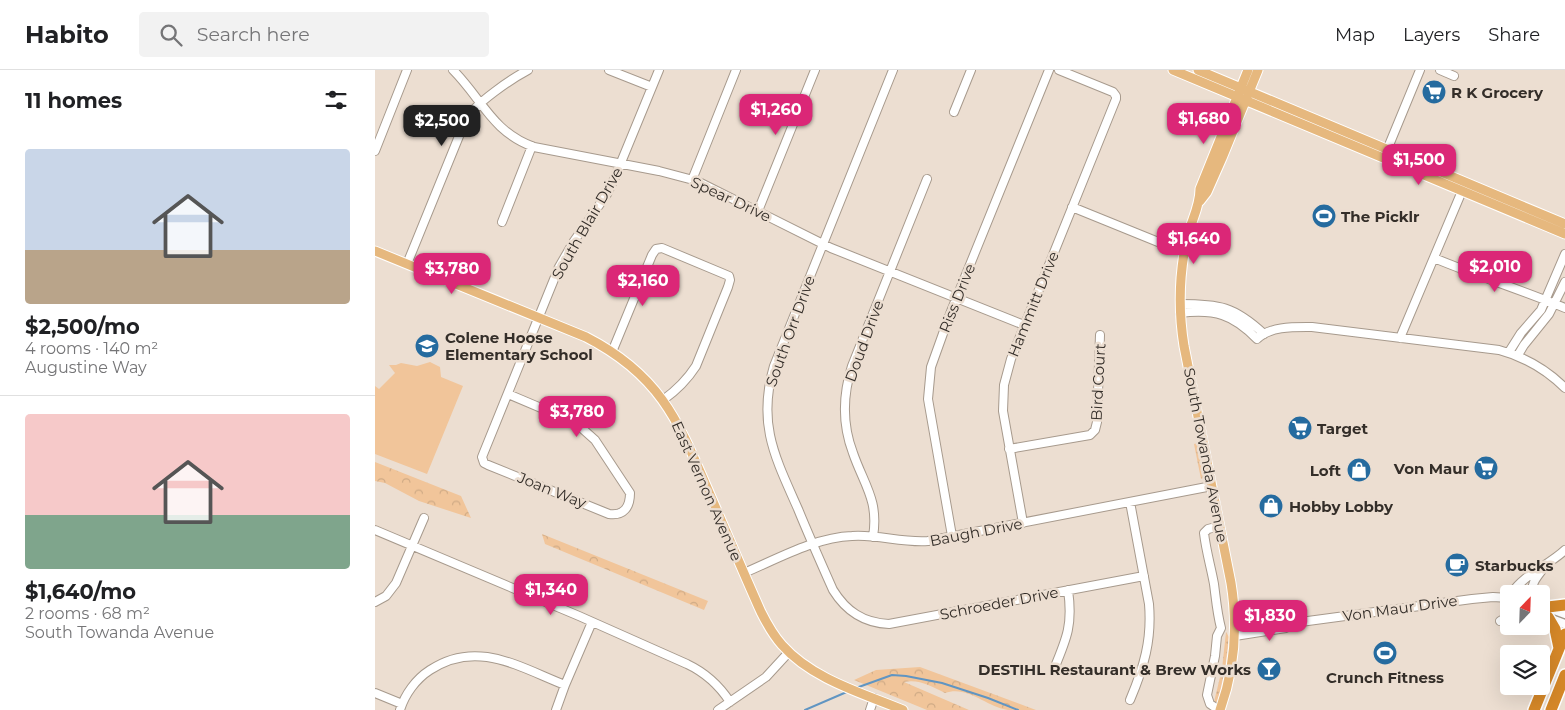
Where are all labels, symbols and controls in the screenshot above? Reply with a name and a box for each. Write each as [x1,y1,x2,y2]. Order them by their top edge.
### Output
search box [139,12,489,57]
text: Habito [25,20,109,49]
icon: search [157,21,185,49]
text: Search here [197,23,310,46]
text: Map [1335,24,1375,46]
text: Layers [1403,24,1460,46]
text: Share [1488,24,1540,46]
supermarket icon: R K Grocery [1421,79,1447,105]
place label: R K Grocery [1451,83,1544,102]
icon: filters [322,86,350,114]
text: 11 homes [25,88,122,113]
pin: $1,260 [735,93,817,136]
text: $1,260 [750,100,802,119]
pin: $1,680 [1163,102,1245,145]
pin: $2,500 [401,104,483,147]
text: $1,680 [1178,109,1230,128]
text: $2,500 [414,111,470,130]
pin: $1,500 [1378,144,1460,186]
text: $1,500 [1393,150,1445,169]
street label: South Blair Drive [547,164,627,282]
street label: Spear Drive [688,172,774,226]
icon: home [143,181,233,271]
sports icon: The Picklr [1311,203,1337,229]
place label: The Picklr [1341,207,1420,226]
pin: $1,640 [1153,222,1235,265]
text: $1,640 [1168,229,1220,248]
street label: Hammitt Drive [1003,249,1063,359]
pin: $2,010 [1454,250,1536,293]
pin: $3,780 [411,252,493,295]
text: $2,010 [1469,257,1521,276]
text: $3,780 [425,259,479,278]
street label: Riss Drive [935,261,979,335]
pin: $2,160 [602,264,684,307]
text: $2,160 [617,271,669,290]
street label: South Orr Drive [761,273,819,389]
street label: Doud Drive [840,298,888,384]
text: $2,500/mo [25,314,140,339]
place label: Colene Hoose Elementary School [445,328,593,364]
school or university icon: Colene Hoose Elementary School [414,333,440,359]
text: 4 rooms · 140 m² [25,339,158,358]
street label: Bird Court [1086,343,1110,421]
text: Augustine Way [25,358,147,377]
street label: South Towanda Avenue [1180,366,1232,544]
pin: $3,780 [536,396,618,438]
text: $3,780 [550,402,604,421]
supermarket icon: Target [1287,415,1313,441]
street label: East Vernon Avenue [668,418,746,564]
place label: Target [1317,419,1368,438]
icon: home [143,447,233,537]
supermarket icon: Von Maur [1473,455,1499,481]
shop icon: Loft [1346,457,1372,483]
place label: Von Maur [1393,459,1470,478]
place label: Loft [1310,461,1341,480]
street label: Joan Way [514,467,590,513]
shop icon: Hobby Lobby [1258,493,1284,519]
place label: Hobby Lobby [1289,497,1394,516]
street label: Baugh Drive [928,514,1024,550]
cafe icon: Starbucks [1444,552,1470,578]
place label: Starbucks [1475,556,1554,575]
pin: $1,340 [510,574,592,616]
text: $1,640/mo [25,579,136,604]
text: $1,340 [525,580,577,599]
street label: Schroeder Drive [938,582,1060,624]
north arrow [1500,585,1550,635]
map controls [1500,585,1550,695]
street label: Von Maur Drive [1341,591,1459,625]
pin: $1,830 [1229,600,1311,642]
text: 2 rooms · 68 m² [25,604,150,623]
text: $1,830 [1244,606,1296,625]
text: South Towanda Avenue [25,623,214,642]
sports icon: Crunch Fitness [1372,640,1398,666]
button: layers [1500,645,1550,695]
bar icon: DESTIHL Restaurant & Brew Works [1256,656,1282,682]
place label: DESTIHL Restaurant & Brew Works [978,660,1251,679]
place label: Crunch Fitness [1326,668,1444,687]

